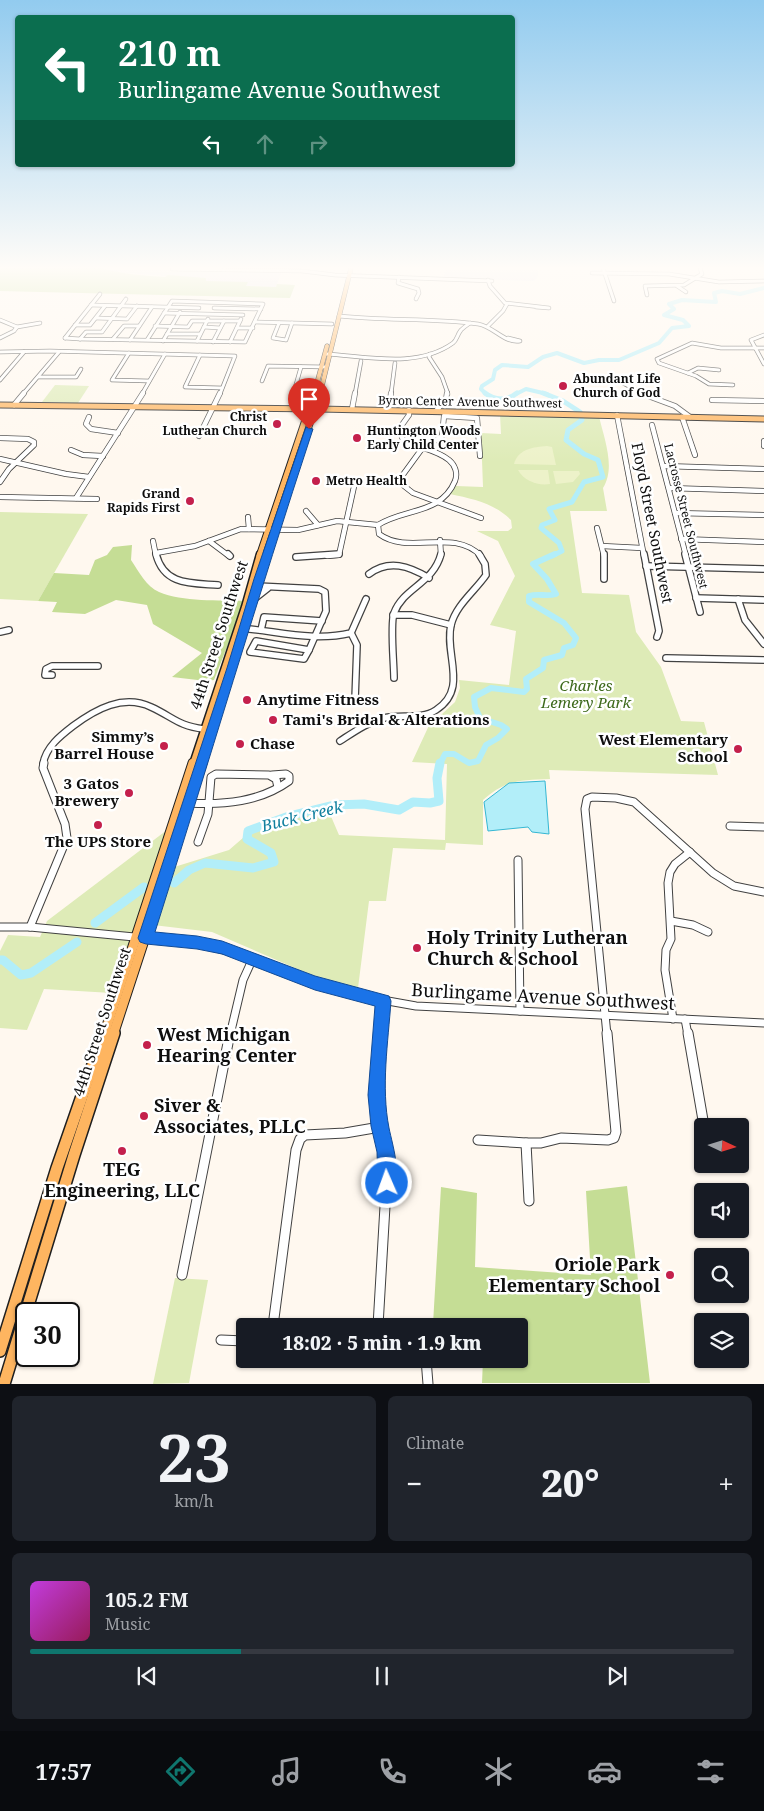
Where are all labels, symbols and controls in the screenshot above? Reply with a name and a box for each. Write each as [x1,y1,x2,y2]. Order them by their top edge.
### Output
text: 210 m [118,29,221,76]
icon: left [35,35,100,100]
text: Burlingame Avenue Southwest [118,74,440,104]
icon: left [198,130,226,158]
icon: ahead [251,130,279,158]
icon: right [304,130,332,158]
place label: Abundant Life Church of God [573,370,661,401]
pin [288,378,330,429]
marker: Abundant Life Church of God [557,380,569,392]
icon: arrive [295,385,323,413]
street label: Byron Center Avenue Southwest [378,391,562,412]
place label: Christ Lutheran Church [162,408,267,439]
marker: Christ Lutheran Church [271,418,283,430]
place label: Huntington Woods Early Child Center [367,422,481,453]
marker: Huntington Woods Early Child Center [351,432,363,444]
street label: Floyd Street Southwest [628,441,678,605]
street label: Lacrosse Street Southwest [660,442,713,590]
place label: Metro Health [326,472,407,489]
marker: Metro Health [310,475,322,487]
place label: Grand Rapids First [107,485,180,516]
marker: Grand Rapids First [184,495,196,507]
street label: 44th Street Southwest [185,558,252,712]
park label: Charles Lemery Park [540,675,631,712]
place label: Anytime Fitness [257,689,379,709]
marker: Anytime Fitness [241,694,253,706]
place label: Tami's Bridal & Alterations [283,709,489,729]
marker: Tami's Bridal & Alterations [267,714,279,726]
place label: Simmy’s Barrel House [54,726,154,763]
place label: West Elementary School [598,729,729,766]
place label: Chase [250,733,295,753]
marker: Chase [234,738,246,750]
marker: Simmy’s Barrel House [158,740,170,752]
marker: West Elementary School [732,743,744,755]
place label: 3 Gatos Brewery [55,773,119,810]
marker: 3 Gatos Brewery [123,787,135,799]
water label: Buck Creek [258,795,346,837]
marker: The UPS Store [92,819,104,831]
place label: The UPS Store [45,831,151,851]
place label: Holy Trinity Lutheran Church & School [427,925,628,970]
marker: Holy Trinity Lutheran Church & School [411,942,423,954]
street label: 44th Street Southwest [68,945,135,1099]
street label: Burlingame Avenue Southwest [411,977,675,1015]
place label: West Michigan Hearing Center [157,1022,297,1067]
marker: West Michigan Hearing Center [141,1039,153,1051]
place label: Siver & Associates, PLLC [154,1093,306,1138]
marker: Siver & Associates, PLLC [138,1110,150,1122]
north arrow [694,1118,749,1172]
map controls [694,1118,749,1368]
marker: TEG Engineering, LLC [116,1145,128,1157]
position arrow [360,1156,412,1208]
place label: TEG Engineering, LLC [44,1157,200,1202]
button: sound [694,1183,749,1238]
button: search [694,1248,749,1303]
place label: Oriole Park Elementary School [489,1252,661,1297]
marker: Oriole Park Elementary School [664,1269,676,1281]
speed limit sign: 30 [15,1302,80,1367]
button: layers [694,1313,749,1368]
text: 18:02 · 5 min · 1.9 km [282,1330,482,1356]
text: 23 [157,1413,231,1501]
text: Climate [406,1432,464,1454]
text: 20° [541,1456,599,1508]
text: − [406,1464,422,1502]
text: + [718,1464,734,1502]
text: km/h [174,1490,214,1512]
text: 105.2 FM [105,1587,188,1613]
text: Music [105,1613,150,1635]
icon: previous [133,1662,161,1690]
icon: pause [368,1662,396,1690]
icon: next [603,1662,631,1690]
icon: directions [163,1754,198,1789]
icon: music [269,1754,304,1789]
icon: phone [375,1754,410,1789]
icon: climate [481,1754,516,1789]
icon: car [587,1754,622,1789]
icon: filters [693,1754,728,1789]
text: 17:57 [36,1756,92,1786]

